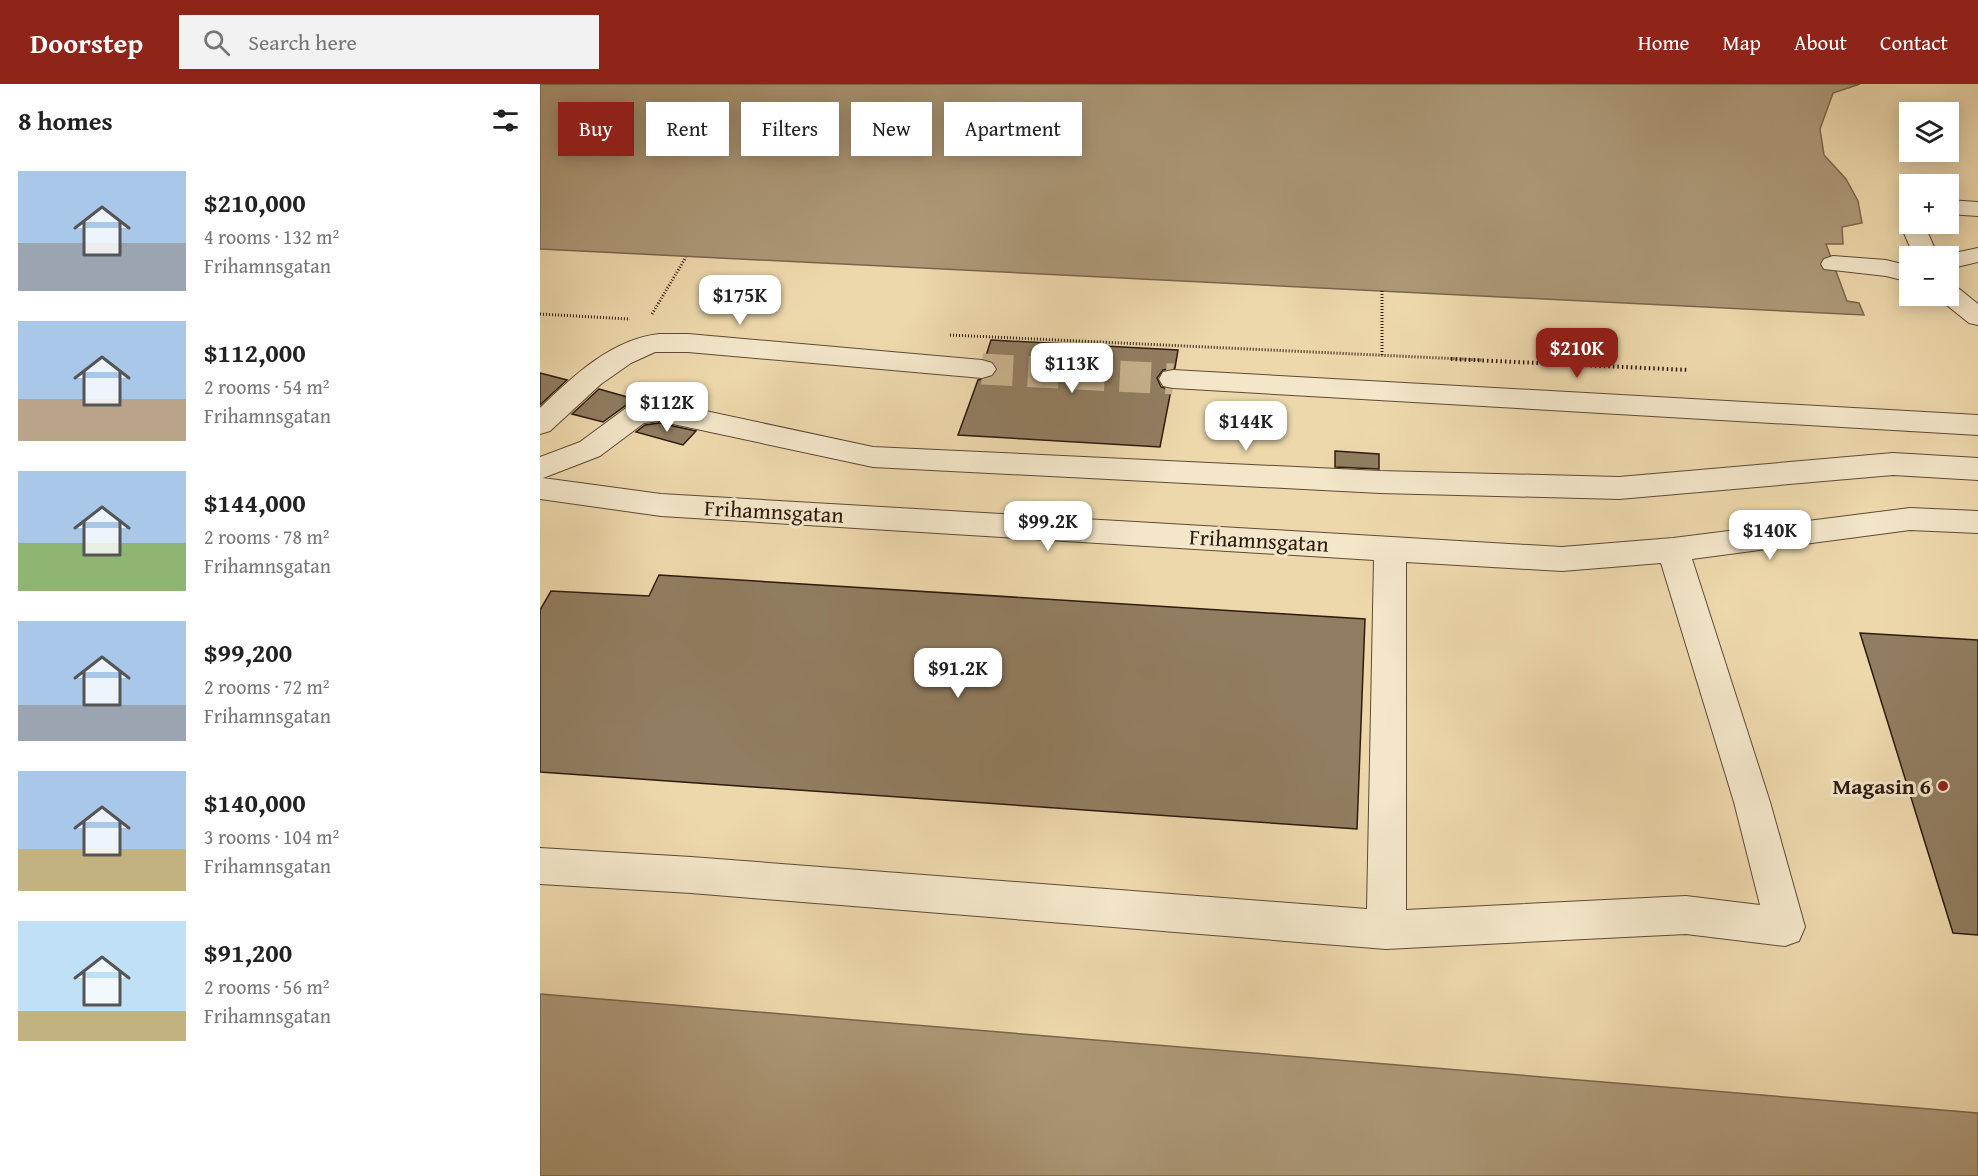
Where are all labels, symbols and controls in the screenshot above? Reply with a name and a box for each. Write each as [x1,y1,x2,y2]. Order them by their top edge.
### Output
search box [179,15,599,69]
text: Doorstep [30,22,143,63]
icon: search [200,26,233,59]
text: Search here [248,26,357,58]
text: Home [1638,27,1689,58]
text: Map [1722,27,1761,58]
text: About [1794,27,1847,58]
text: Contact [1880,27,1948,58]
text: 8 homes [18,101,113,140]
chip: Buy [558,102,634,156]
chip: Rent [646,102,729,156]
chip: Filters [741,102,839,156]
chip: New [851,102,932,156]
chip: Apartment [944,102,1082,156]
map controls [1899,102,1959,306]
button: layers [1899,102,1959,162]
icon: filters [489,104,522,137]
button: + [1899,174,1959,234]
text: $210,000 [204,183,306,222]
icon: home [66,195,138,267]
text: 4 rooms · 132 m² [204,222,339,251]
button: − [1899,246,1959,306]
text: Frihamnsgatan [204,251,331,280]
pin: $175K [698,275,782,326]
text: $175K [713,280,767,309]
pin: $210K [1535,328,1619,379]
text: $112,000 [204,333,306,372]
text: $210K [1550,333,1604,362]
pin: $113K [1030,343,1114,394]
icon: home [66,345,138,417]
text: $113K [1045,348,1099,377]
text: 2 rooms · 54 m² [204,372,330,401]
pin: $112K [625,382,709,433]
text: $112K [640,387,694,416]
text: Frihamnsgatan [204,401,331,430]
pin: $144K [1204,401,1288,452]
text: $144K [1219,406,1273,435]
text: $144,000 [204,483,306,522]
street label: Frihamnsgatan [703,491,845,531]
icon: home [66,495,138,567]
pin: $99.2K [999,501,1097,552]
text: $99.2K [1018,506,1078,535]
pin: $140K [1728,510,1812,561]
text: $140K [1743,515,1797,544]
street label: Frihamnsgatan [1188,520,1330,560]
text: 2 rooms · 78 m² [204,522,330,551]
text: Frihamnsgatan [204,551,331,580]
text: $99,200 [204,633,292,672]
icon: home [66,645,138,717]
pin: $91.2K [909,648,1007,699]
text: $91.2K [928,653,988,682]
text: 2 rooms · 72 m² [204,672,330,701]
text: Frihamnsgatan [204,701,331,730]
place label: Magasin 6 [1832,770,1931,802]
marker: Magasin 6 [1936,779,1950,793]
text: $140,000 [204,783,306,822]
icon: home [66,795,138,867]
text: 3 rooms · 104 m² [204,822,339,851]
text: Frihamnsgatan [204,851,331,880]
text: $91,200 [204,933,292,972]
icon: home [66,945,138,1017]
text: 2 rooms · 56 m² [204,972,330,1001]
text: Frihamnsgatan [204,1001,331,1030]

